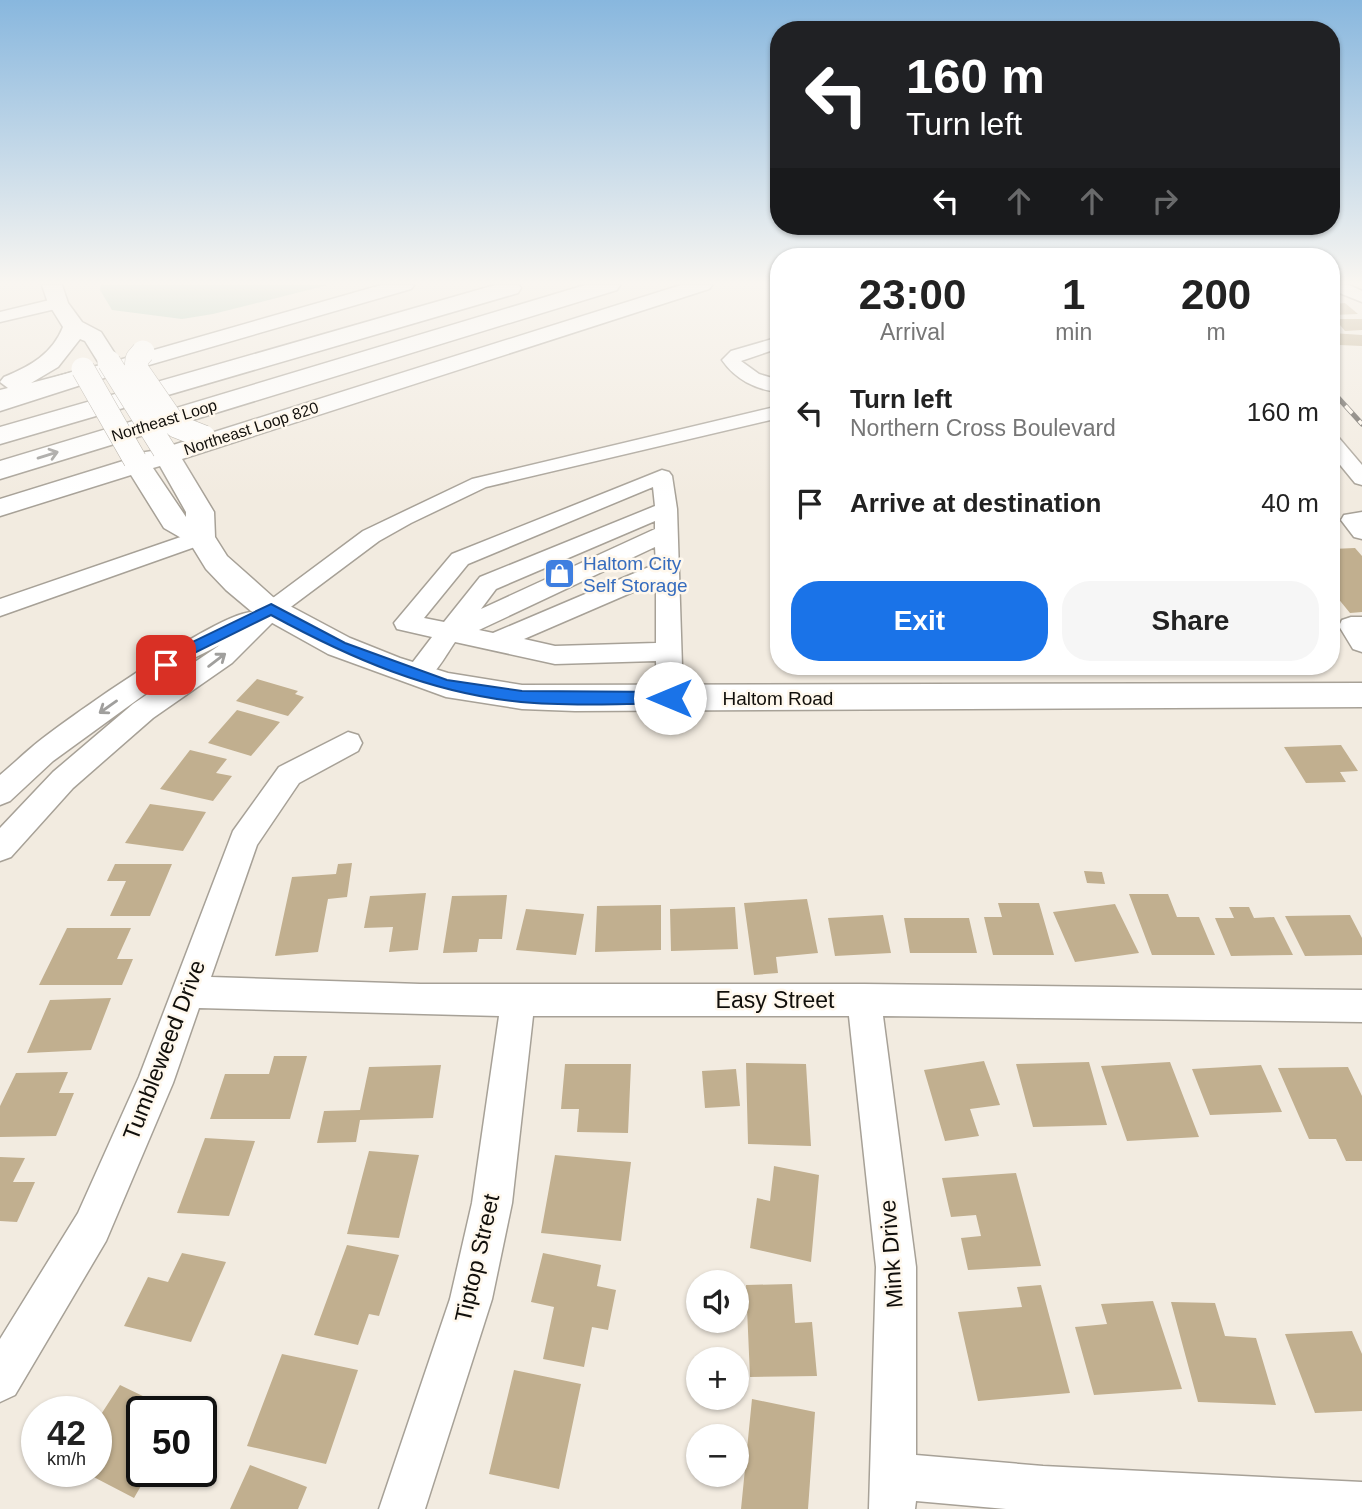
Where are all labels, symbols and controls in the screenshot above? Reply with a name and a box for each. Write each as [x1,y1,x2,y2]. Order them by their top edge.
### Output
icon: left [791,49,882,140]
text: 160 m [906,49,1045,103]
text: Turn left [906,106,1022,142]
icon: left [927,182,965,220]
icon: ahead [1000,182,1038,220]
icon: ahead [1073,182,1111,220]
icon: right [1146,182,1184,220]
text: 23:00 [859,271,966,318]
text: 1 [1062,271,1085,318]
text: 200 [1181,271,1251,318]
text: Arrival [880,319,945,345]
text: min [1055,319,1092,345]
text: m [1207,319,1226,345]
text: Turn left [850,384,952,414]
icon: left [791,394,829,432]
street label: Northeast Loop [109,396,219,445]
text: 160 m [1247,397,1319,427]
street label: Northeast Loop 820 [182,399,321,458]
text: Northern Cross Boulevard [850,415,1116,441]
one-way arrow [37,447,59,460]
icon: arrive [791,485,829,523]
text: Arrive at destination [850,488,1101,518]
text: 40 m [1261,488,1319,518]
place label: Haltom City Self Storage [583,553,688,596]
shop icon: Haltom City Self Storage [543,557,577,591]
button: Exit [791,581,1048,661]
button: Share [1062,581,1319,661]
pin [136,635,196,695]
icon: arrive [147,646,185,684]
one-way arrow [207,653,226,668]
position arrow [633,661,707,735]
street label: Haltom Road [723,688,833,709]
one-way arrow [99,700,118,714]
street label: Tumbleweed Drive [118,956,210,1144]
street label: Easy Street [716,987,835,1013]
street label: Tiptop Street [450,1191,505,1325]
street label: Mink Drive [874,1199,908,1309]
map controls [686,1270,749,1487]
button: sound [686,1270,749,1333]
button: + [686,1347,749,1410]
speed limit sign: 50 [126,1396,217,1487]
text: 42 [47,1413,86,1452]
button: − [686,1424,749,1487]
text: km/h [47,1449,86,1469]

